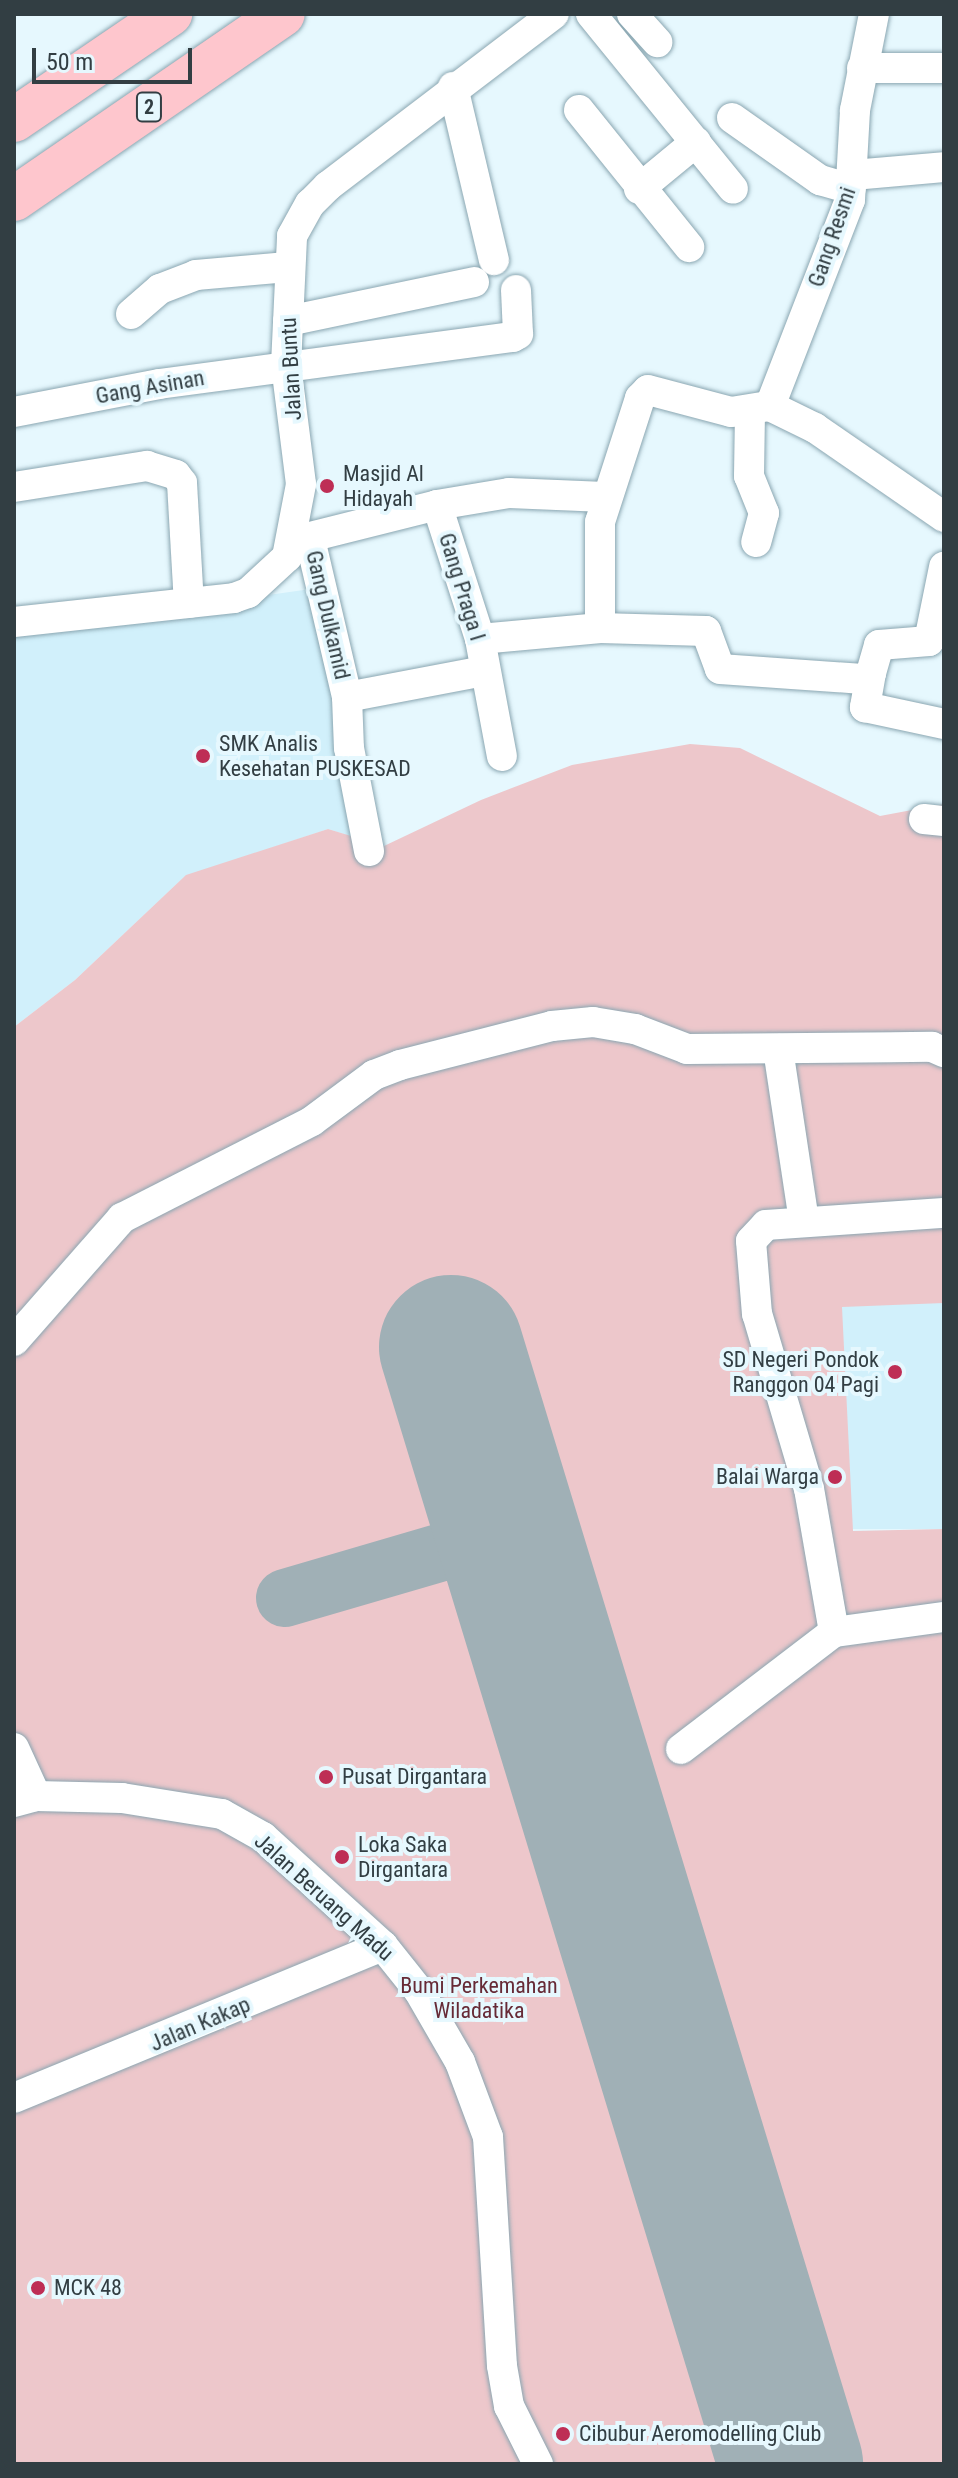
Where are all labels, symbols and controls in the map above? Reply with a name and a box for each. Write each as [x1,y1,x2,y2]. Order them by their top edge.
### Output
scale bar [36,32,196,82]
text: 50 m [46,48,93,76]
road number: 2 [135,91,163,123]
street label: Gang Resmi [803,184,861,290]
street label: Jalan Buntu [275,317,307,421]
street label: Gang Asinan [94,364,206,410]
place label: Masjid Al Hidayah [343,460,424,512]
marker: Masjid Al Hidayah [318,477,336,495]
street label: Gang Praga I [433,530,491,644]
street label: Gang Dulkamid [300,548,356,682]
place label: SMK Analis Kesehatan PUSKESAD [219,730,411,782]
marker: SMK Analis Kesehatan PUSKESAD [194,747,212,765]
place label: SD Negeri Pondok Ranggon 04 Pagi [722,1346,879,1398]
marker: SD Negeri Pondok Ranggon 04 Pagi [886,1363,904,1381]
place label: Balai Warga [716,1464,819,1490]
marker: Balai Warga [826,1468,844,1486]
place label: Pusat Dirgantara [342,1764,487,1790]
marker: Pusat Dirgantara [317,1768,335,1786]
street label: Jalan Beruang Madu [249,1828,399,1966]
place label: Loka Saka Dirgantara [358,1831,448,1882]
marker: Loka Saka Dirgantara [333,1848,351,1866]
park label: Bumi Perkemahan Wiladatika [400,1972,558,2024]
street label: Jalan Kakap [146,1991,254,2057]
place label: MCK 48 [54,2275,122,2301]
marker: MCK 48 [29,2279,47,2297]
place label: Cibubur Aeromodelling Club [579,2421,821,2447]
marker: Cibubur Aeromodelling Club [554,2425,572,2443]

